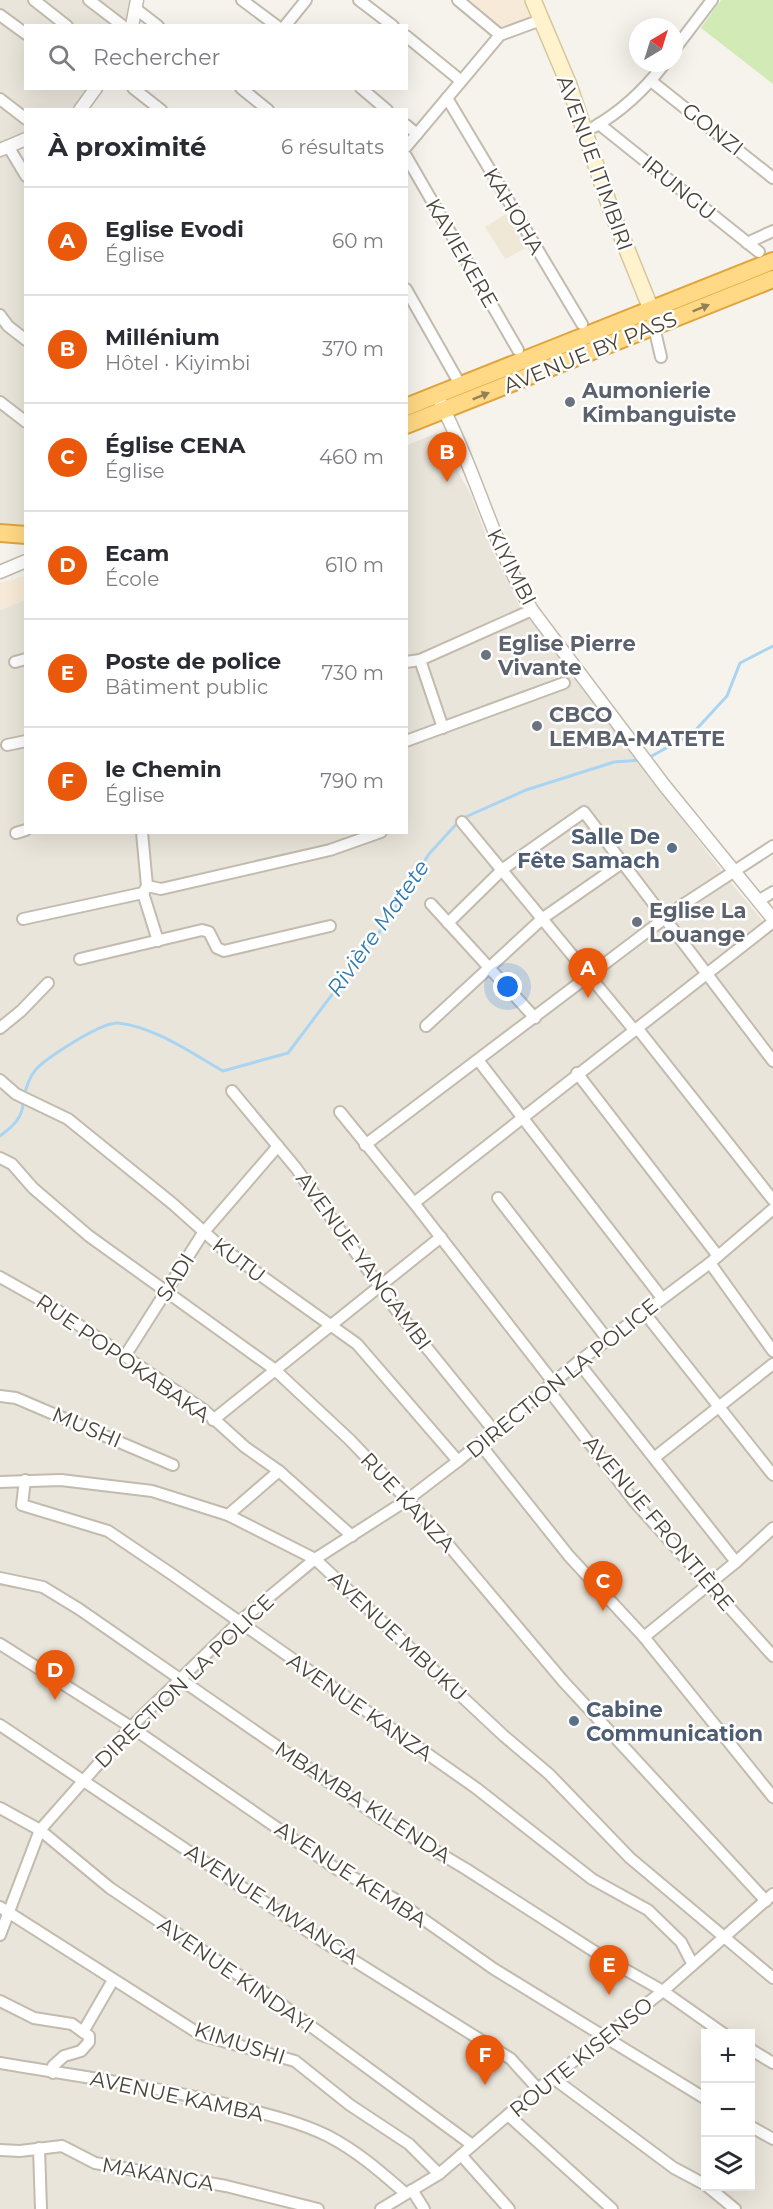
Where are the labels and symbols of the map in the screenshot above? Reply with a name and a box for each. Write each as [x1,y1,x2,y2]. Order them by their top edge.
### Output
north arrow [629,18,683,72]
street label: AVENUE ITIMBIRI [552,72,638,254]
street label: GONZI [677,97,749,161]
street label: IRUNGU [637,151,721,225]
street label: KAHOHA [478,163,550,259]
street label: KAVIEKERE [421,194,503,312]
one-way arrow [692,303,710,313]
street label: AVENUE BY PASS [500,306,680,398]
place label: Aumonierie Kimbanguiste [581,378,736,427]
one-way arrow [472,391,490,401]
marker: Aumonierie Kimbanguiste [563,395,577,409]
pin: B [428,432,466,482]
street label: KIYIMBI [482,525,542,609]
place label: Eglise Pierre Vivante [497,631,636,680]
marker: Eglise Pierre Vivante [479,648,493,662]
place label: CBCO LEMBA-MATETE [549,702,725,751]
marker: CBCO LEMBA-MATETE [530,719,544,733]
place label: Salle De Fête Samach [517,824,660,873]
marker: Salle De Fête Samach [665,841,679,855]
water label: Rivière Matete [321,855,435,1001]
place label: Eglise La Louange [649,898,746,947]
marker: Eglise La Louange [630,915,644,929]
pin: A [568,948,608,998]
your location [493,972,522,1001]
street label: AVENUE YANGAMBI [291,1167,437,1355]
street label: KUTU [208,1232,270,1288]
street label: SADI [151,1248,199,1306]
street label: RUE POPOKABAKA [31,1289,215,1428]
street label: DIRECTION LA POLICE [461,1293,663,1463]
street label: MUSHI [49,1401,125,1453]
street label: AVENUE FRONTIÈRE [578,1430,740,1616]
street label: RUE KANZA [356,1447,461,1557]
pin: C [584,1562,622,1611]
street label: AVENUE MBUKU [324,1566,472,1706]
street label: DIRECTION LA POLICE [89,1589,279,1773]
street label: AVENUE KANZA [283,1648,438,1767]
pin: D [36,1650,74,1700]
place label: Cabine Communication [586,1697,763,1746]
marker: Cabine Communication [567,1714,581,1728]
street label: MBAMBA KILENDA [271,1736,456,1869]
street label: AVENUE KEMBA [270,1816,432,1933]
street label: AVENUE MWANGA [181,1839,364,1970]
street label: AVENUE KINDAYI [153,1912,319,2038]
pin: E [590,1946,628,1995]
street label: ROUTE KISENSO [505,1992,657,2122]
street label: KIMUSHI [191,2017,289,2069]
pin: F [466,2036,504,2085]
street label: AVENUE KAMBA [88,2065,267,2127]
street label: MAKANGA [100,2152,217,2196]

